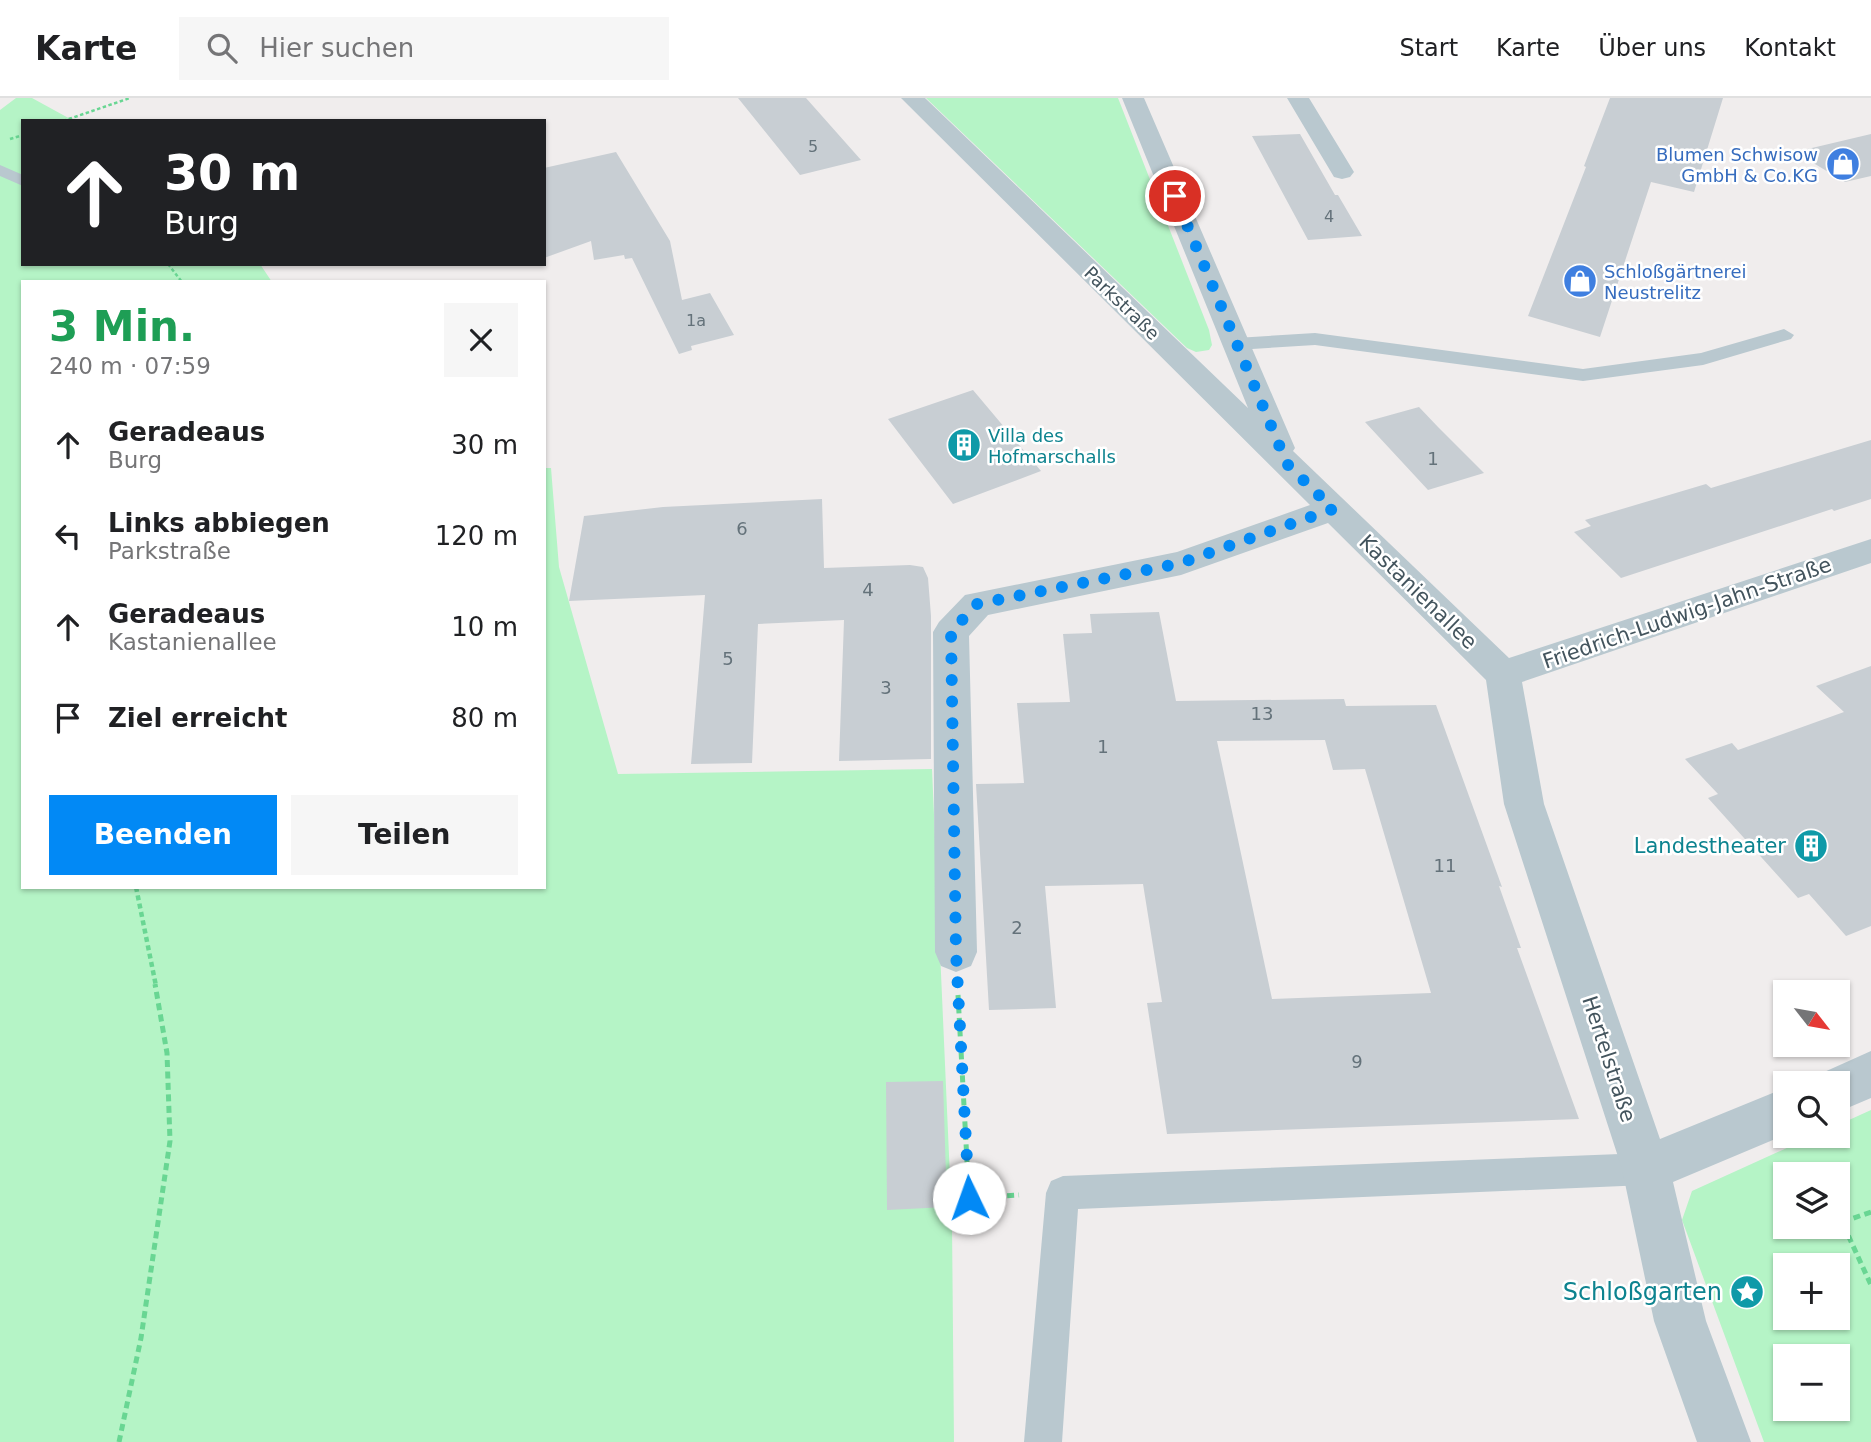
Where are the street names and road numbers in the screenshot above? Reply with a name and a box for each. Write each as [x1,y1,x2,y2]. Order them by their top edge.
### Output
street label: Parkstraße [1080,262,1164,344]
street label: Kastanienallee [1354,530,1482,654]
street label: Friedrich-Ludwig-Jahn-Straße [1540,552,1834,674]
street label: Hertelstraße [1577,993,1641,1125]

